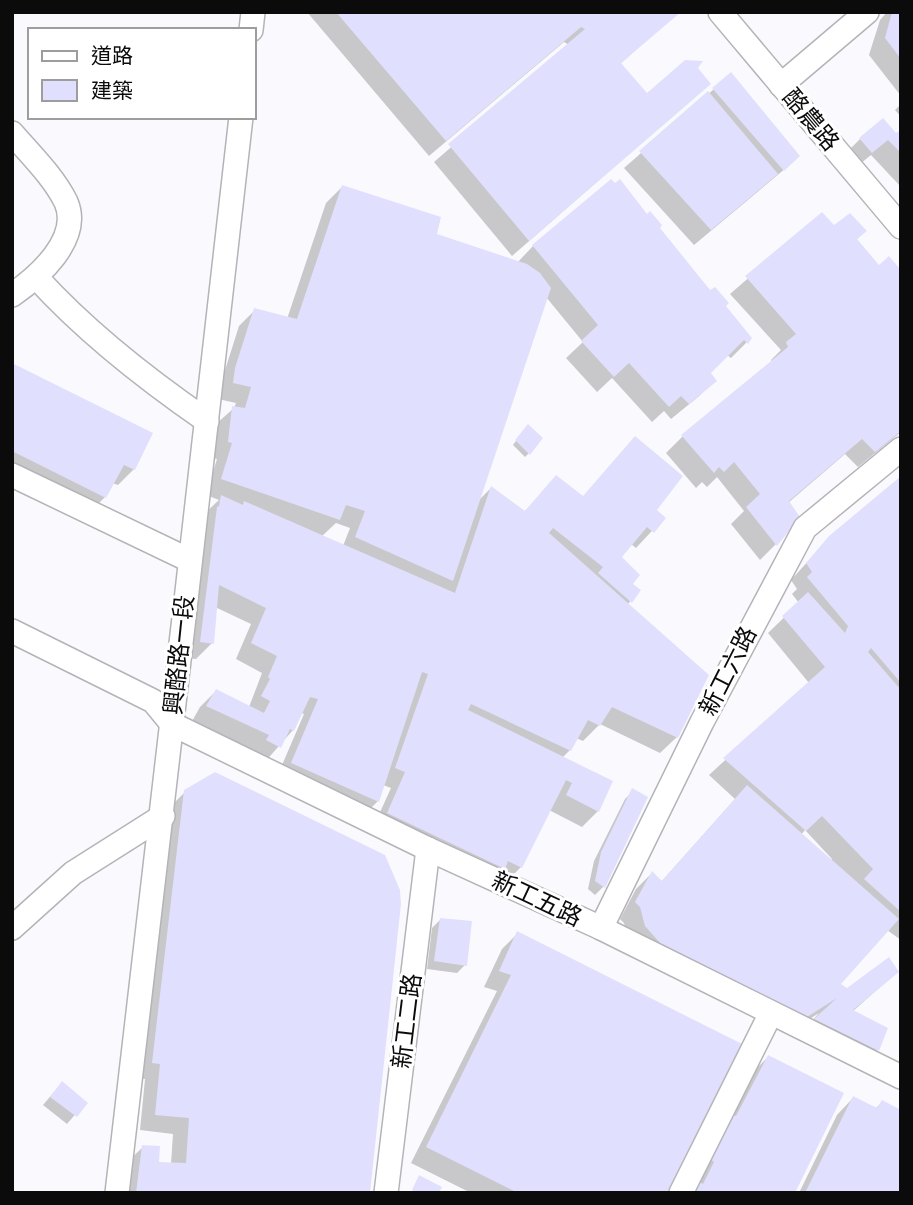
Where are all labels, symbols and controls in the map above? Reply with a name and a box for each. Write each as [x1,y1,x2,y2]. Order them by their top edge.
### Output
legend [28,28,256,119]
text: 道路 [91,40,133,68]
text: 建築 [91,75,133,103]
street label: 酪農路 [777,81,848,157]
street label: 興酪路一段 [155,593,199,716]
street label: 新工六路 [690,620,762,720]
street label: 新工五路 [488,862,588,932]
street label: 新工二路 [383,971,427,1070]

